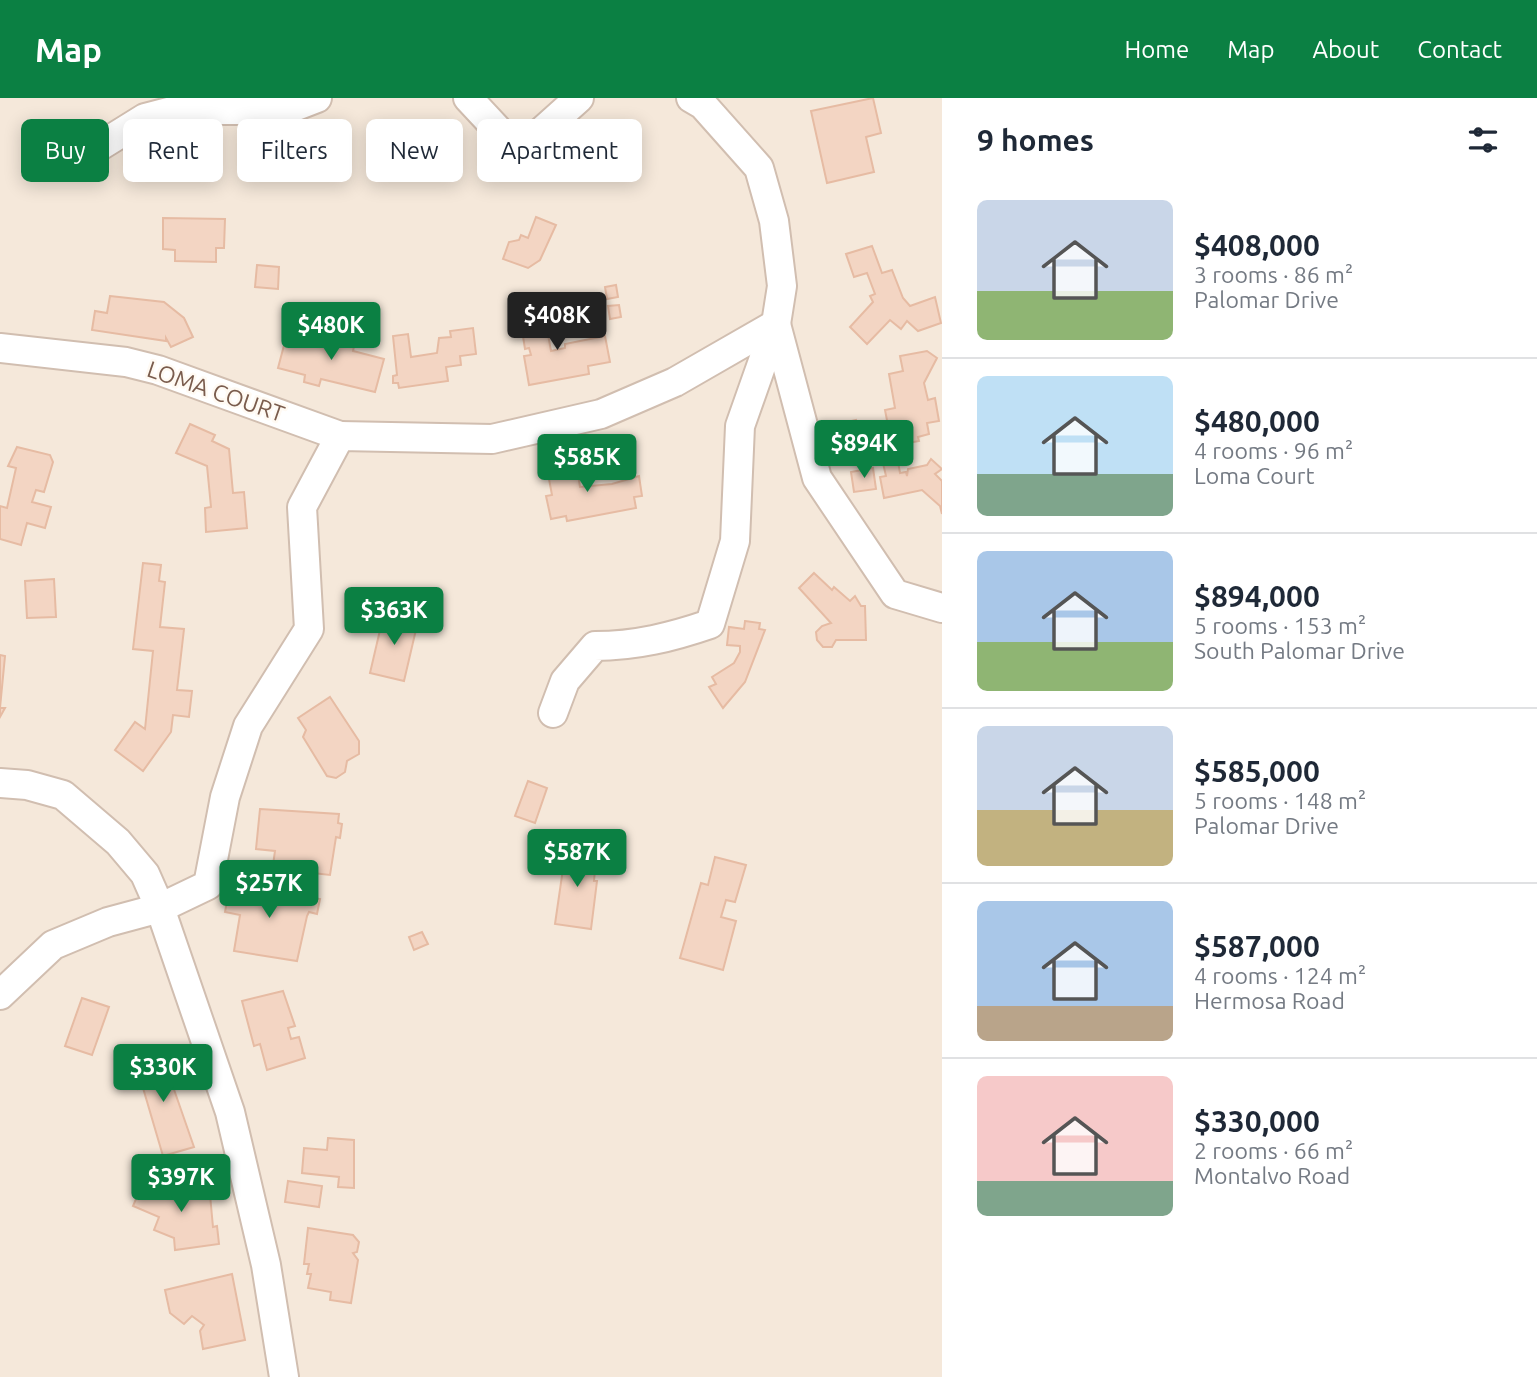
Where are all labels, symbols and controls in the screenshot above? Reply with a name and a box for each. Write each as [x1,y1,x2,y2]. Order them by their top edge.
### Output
text: Map [35,31,102,68]
text: Home [1124,36,1189,63]
text: Map [1227,36,1274,63]
text: About [1312,36,1379,63]
text: Contact [1417,36,1502,63]
chip: Buy [21,119,109,182]
chip: Rent [123,119,223,182]
chip: Filters [237,119,352,182]
chip: New [366,119,463,182]
chip: Apartment [477,119,642,182]
icon: filters [1464,121,1502,159]
text: 9 homes [977,123,1094,157]
icon: home [1033,228,1117,312]
text: $408,000 [1194,228,1320,262]
text: 3 rooms · 86 m² [1194,262,1353,287]
text: Palomar Drive [1194,287,1339,312]
pin: $408K [508,292,606,352]
pin: $480K [282,302,380,362]
text: $408K [523,302,591,327]
text: $480K [297,312,365,337]
street label: LOMA COURT [144,356,288,426]
icon: home [1033,404,1117,488]
text: $480,000 [1194,404,1320,438]
pin: $894K [815,420,913,480]
text: $894K [830,430,898,455]
pin: $585K [538,434,636,494]
text: 4 rooms · 96 m² [1194,438,1353,463]
text: $585K [553,444,621,469]
text: Loma Court [1194,463,1315,488]
icon: home [1033,579,1117,663]
text: $894,000 [1194,579,1320,613]
pin: $363K [345,588,443,647]
text: $363K [360,597,428,622]
text: 5 rooms · 153 m² [1194,613,1366,638]
text: South Palomar Drive [1194,638,1405,663]
icon: home [1033,754,1117,838]
text: $585,000 [1194,754,1320,788]
text: 5 rooms · 148 m² [1194,788,1366,813]
text: Palomar Drive [1194,813,1339,838]
pin: $587K [528,830,626,889]
text: $587K [543,839,611,864]
pin: $257K [220,860,318,920]
text: $257K [235,870,303,895]
icon: home [1033,929,1117,1013]
text: $587,000 [1194,929,1320,963]
text: 4 rooms · 124 m² [1194,963,1366,988]
text: Hermosa Road [1194,988,1345,1013]
pin: $330K [114,1044,212,1104]
text: $330K [129,1054,197,1079]
icon: home [1033,1104,1117,1188]
text: $330,000 [1194,1104,1320,1138]
text: 2 rooms · 66 m² [1194,1138,1353,1163]
pin: $397K [132,1154,230,1214]
text: Montalvo Road [1194,1163,1350,1188]
text: $397K [147,1164,215,1189]

